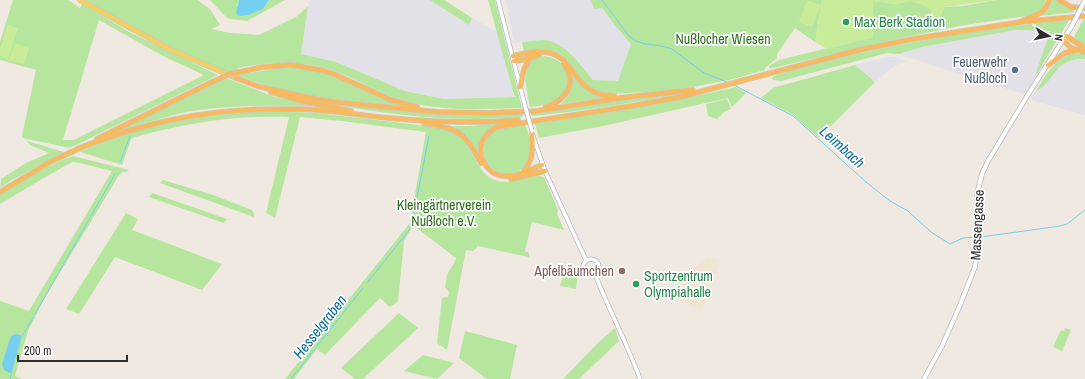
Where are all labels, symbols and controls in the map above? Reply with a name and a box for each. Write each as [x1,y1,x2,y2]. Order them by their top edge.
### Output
place label: Max Berk Stadion [854,13,945,31]
north arrow [1029,16,1069,56]
marker: Max Berk Stadion [841,17,851,27]
park label: Nußlocher Wiesen [675,30,771,48]
text: N [1051,33,1066,42]
place label: Feuerwehr Nußloch [953,53,1007,87]
marker: Feuerwehr Nußloch [1010,65,1020,75]
water label: Leimbach [815,121,870,173]
street label: Massengasse [966,189,988,261]
park label: Kleingärtnerverein Nußloch e.V. [397,196,491,230]
place label: Apfelbäumchen [533,262,614,280]
marker: Apfelbäumchen [617,266,627,276]
place label: Sportzentrum Olympiahalle [644,267,713,301]
marker: Sportzentrum Olympiahalle [631,279,641,289]
water label: Hesselgraben [288,290,351,363]
scale bar [18,337,127,363]
text: 200 m [24,343,51,359]

